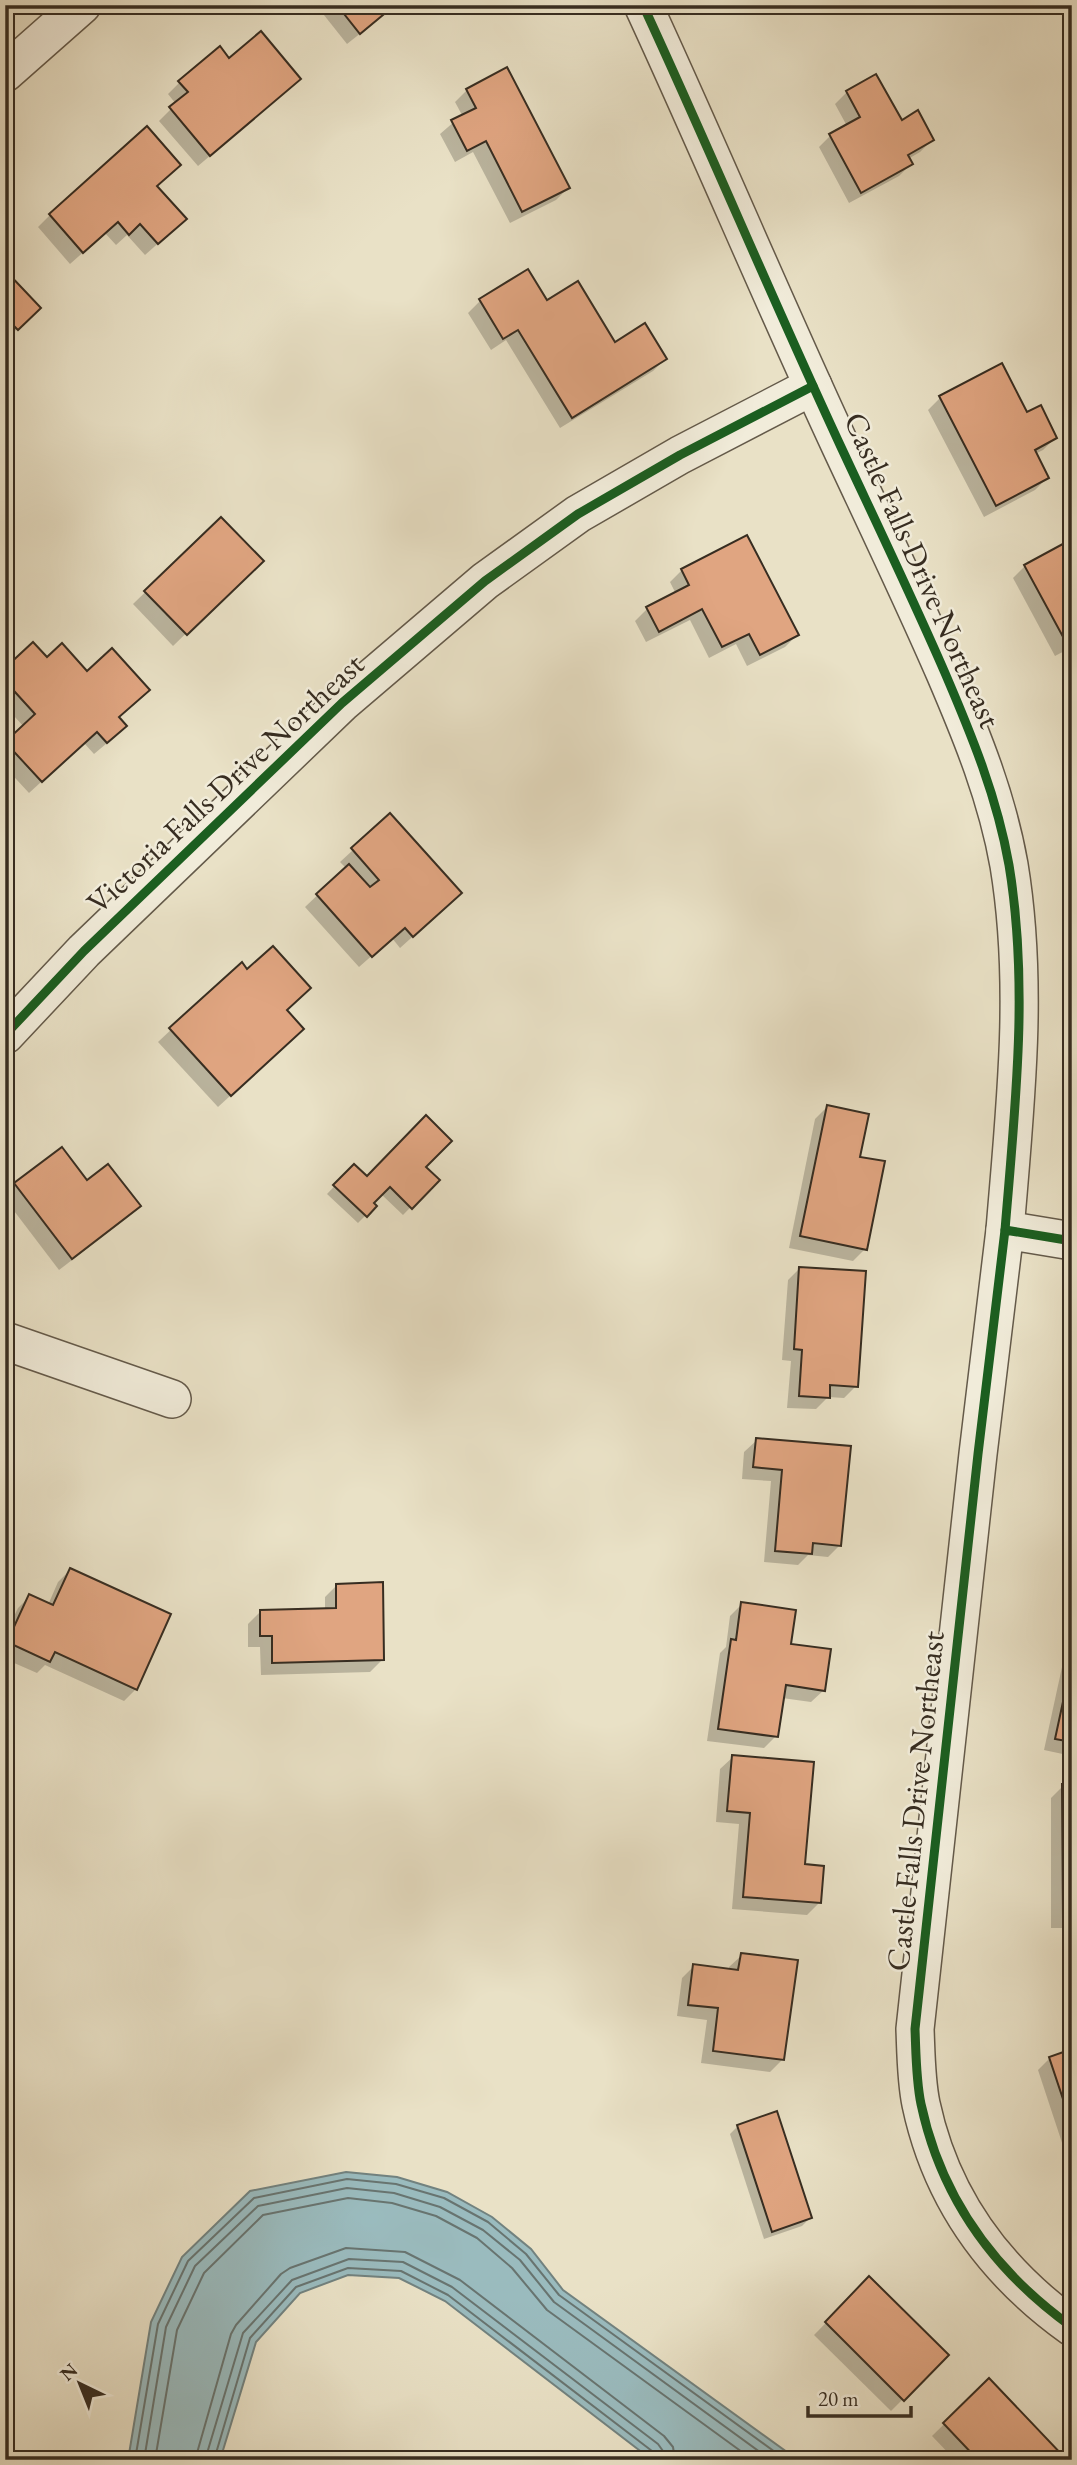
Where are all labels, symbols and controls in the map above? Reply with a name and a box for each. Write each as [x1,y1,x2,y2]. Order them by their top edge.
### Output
street label: Castle Falls Drive Northeast [834,405,1012,735]
street label: Victoria Falls Drive Northeast [77,643,373,923]
street label: Castle Falls Drive Northeast [876,1629,954,1973]
north arrow [46,2350,116,2420]
text: N [55,2357,83,2386]
scale bar [808,2374,911,2418]
text: 20 m [818,2385,859,2412]

